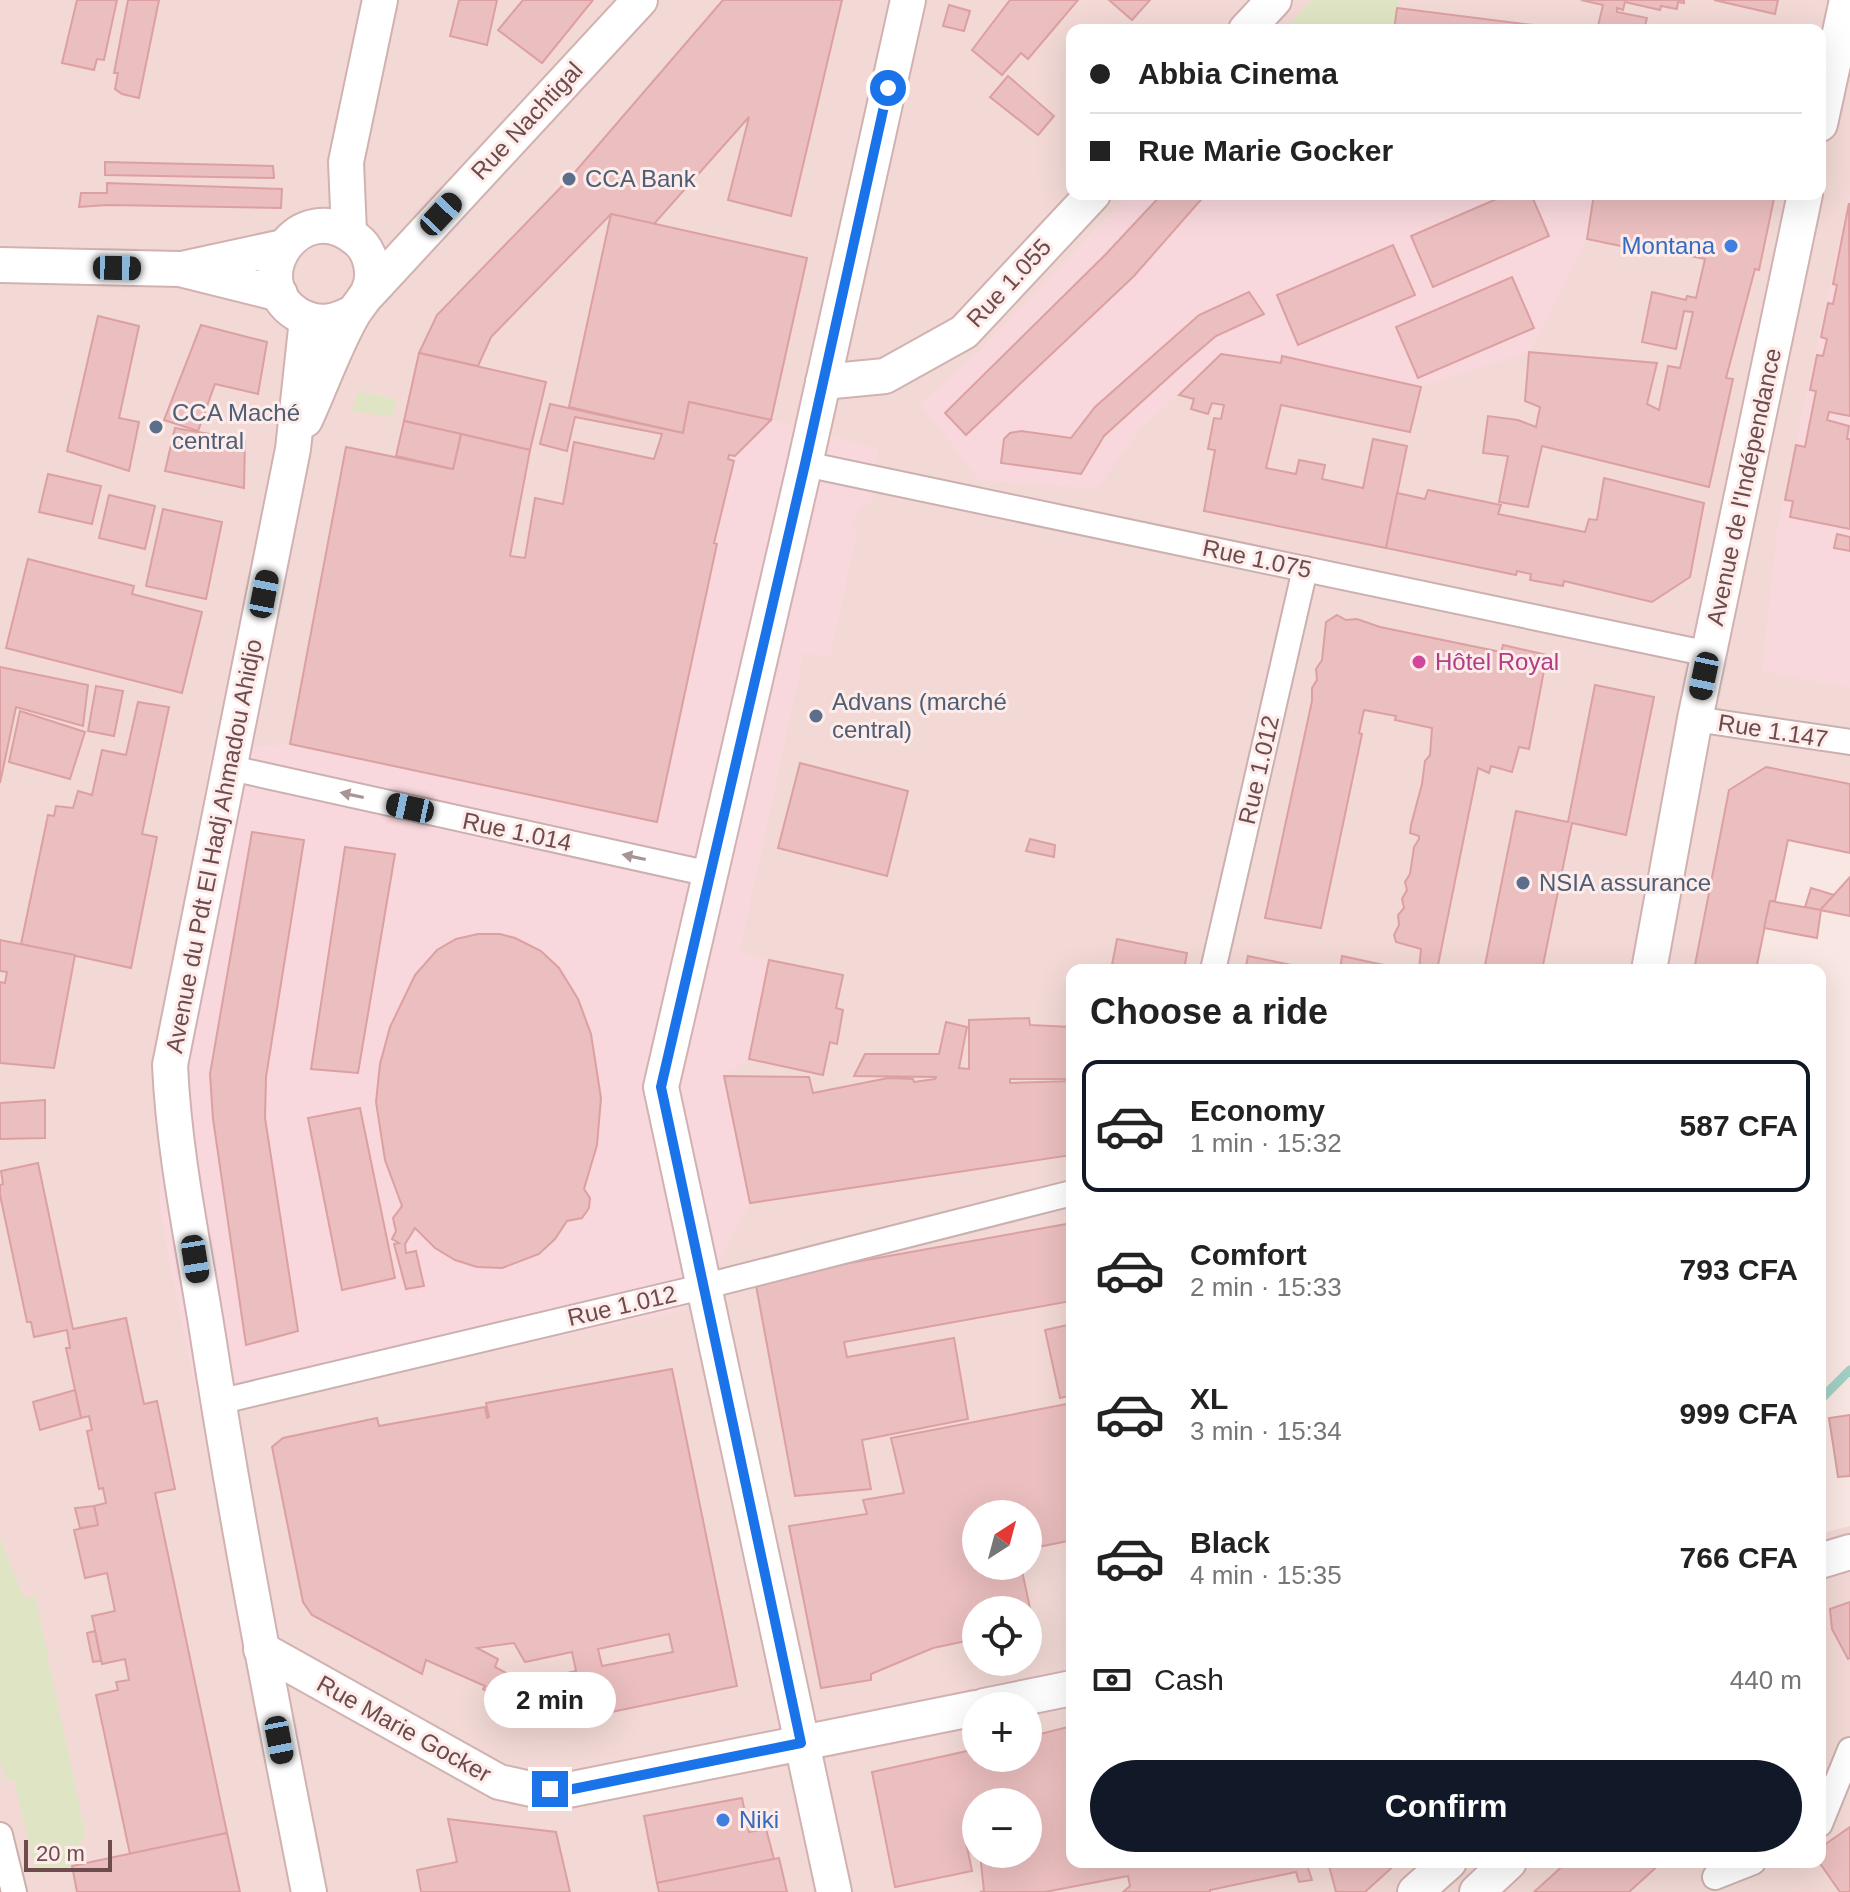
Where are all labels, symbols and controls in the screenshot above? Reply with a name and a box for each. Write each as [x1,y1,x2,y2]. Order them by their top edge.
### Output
street label: Rue Nachtigal [465,56,588,185]
text: Abbia Cinema [1138,57,1338,90]
route start [870,70,906,106]
text: Rue Marie Gocker [1138,134,1393,167]
place label: CCA Bank [585,165,697,192]
marker: CCA Bank [560,170,578,188]
car [416,188,466,240]
place label: Montana [1622,232,1716,259]
street label: Rue 1.055 [961,233,1056,332]
marker: Montana [1722,237,1740,255]
car [93,256,141,280]
street label: Avenue de l'Indépendance [1701,346,1786,628]
place label: CCA Maché central [172,399,300,454]
marker: CCA Maché central [147,418,165,436]
street label: Rue 1.075 [1200,534,1314,583]
car [248,568,280,620]
street label: Avenue du Pdt El Hadj Ahmadou Ahidjo [160,637,267,1055]
place label: Hôtel Royal [1435,648,1559,675]
car [1687,650,1721,702]
marker: Hôtel Royal [1410,653,1428,671]
place label: Advans (marché central) [832,688,1007,743]
marker: Advans (marché central) [807,707,825,725]
street label: Rue 1.147 [1716,709,1830,753]
street label: Rue 1.012 [1233,713,1284,827]
one-way arrow [340,788,365,801]
car [384,791,436,825]
street label: Rue 1.014 [460,807,574,856]
one-way arrow [621,850,646,863]
place label: NSIA assurance [1539,869,1711,896]
marker: NSIA assurance [1514,874,1532,892]
text: Choose a ride [1090,991,1328,1032]
icon: car [1094,1090,1166,1162]
text: Economy [1190,1094,1325,1127]
text: 587 CFA [1680,1109,1798,1142]
text: 1 min · 15:32 [1190,1128,1342,1158]
car [179,1233,211,1285]
icon: car [1094,1234,1166,1306]
text: Comfort [1190,1238,1307,1271]
text: 793 CFA [1680,1253,1798,1286]
text: 2 min · 15:33 [1190,1272,1342,1302]
street label: Rue 1.012 [565,1280,679,1331]
icon: car [1094,1378,1166,1450]
text: XL [1190,1382,1228,1415]
text: 999 CFA [1680,1397,1798,1430]
text: 3 min · 15:34 [1190,1416,1342,1446]
north arrow [962,1500,1042,1580]
map controls [962,1500,1042,1868]
icon: car [1094,1522,1166,1594]
text: Black [1190,1526,1270,1559]
text: 766 CFA [1680,1541,1798,1574]
text: 4 min · 15:35 [1190,1560,1342,1590]
button: locate [962,1596,1042,1676]
icon: cash [1090,1658,1134,1702]
text: Cash [1154,1663,1224,1696]
text: 440 m [1730,1665,1802,1695]
street label: Rue Marie Gocker [313,1670,496,1788]
callout: 2 min [484,1673,616,1729]
text: 2 min [516,1685,584,1715]
button: + [962,1692,1042,1772]
car [263,1714,295,1766]
button: Confirm [1090,1760,1802,1852]
route end [532,1771,568,1807]
button: − [962,1788,1042,1868]
place label: Niki [739,1806,779,1833]
marker: Niki [714,1811,732,1829]
scale bar [24,1836,112,1872]
text: 20 m [36,1841,85,1866]

